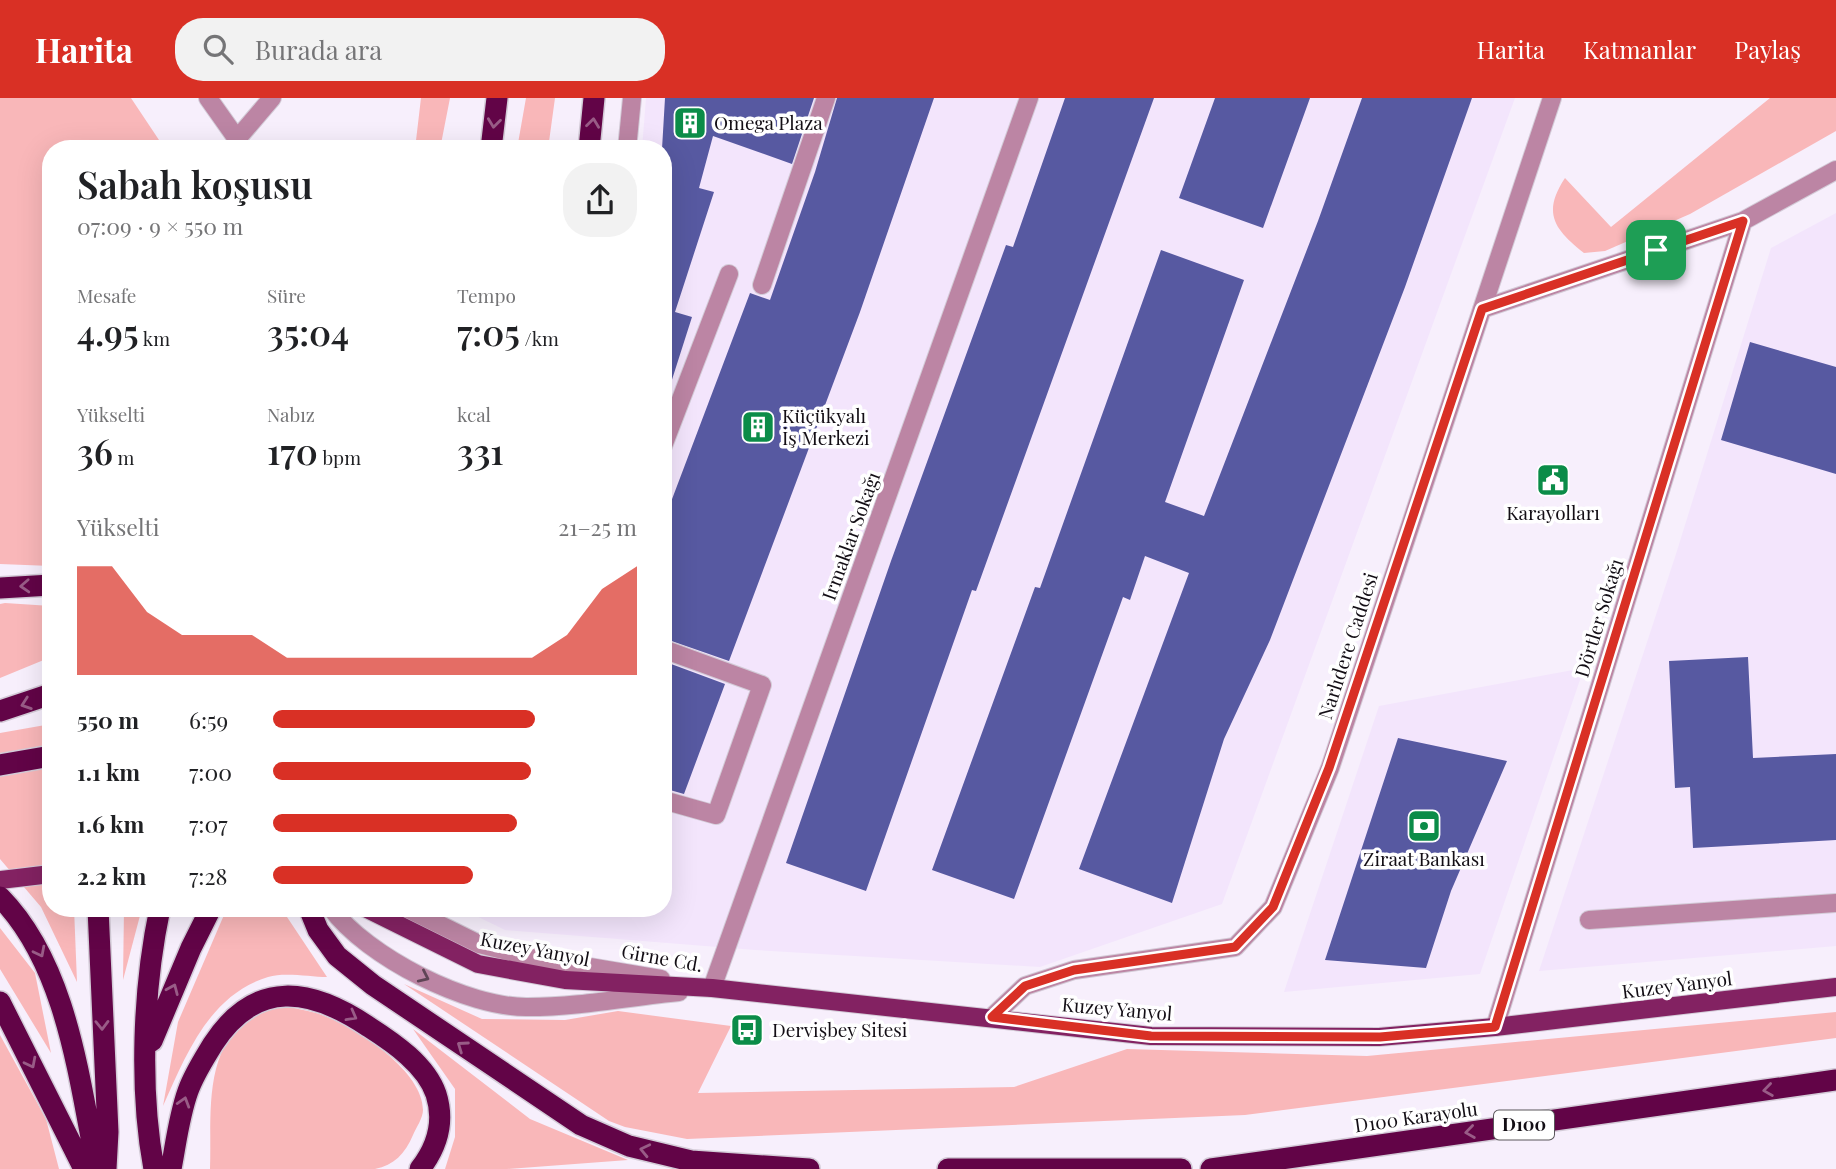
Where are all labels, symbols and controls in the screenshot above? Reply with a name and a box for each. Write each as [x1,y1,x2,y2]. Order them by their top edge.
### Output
search box [175,18,665,81]
text: Harita [35,27,133,71]
icon: search [199,30,237,68]
text: Burada ara [255,32,382,67]
text: Harita [1477,33,1545,65]
text: Katmanlar [1583,33,1696,65]
text: Paylaş [1734,33,1801,65]
building icon: Omega Plaza [671,104,709,142]
place label: Omega Plaza [714,109,823,135]
one-way arrow [486,118,501,129]
one-way arrow [585,118,600,129]
text: Sabah koşusu [77,158,313,209]
button: share [563,163,637,237]
text: 07:09 · 9 × 550 m [77,210,243,241]
pin [1626,220,1686,280]
icon: arrive [1637,231,1675,269]
text: Mesafe [77,282,136,308]
text: Süre [267,282,306,308]
text: Tempo [457,282,516,308]
text: 4.95 [77,308,139,355]
text: 35:04 [267,308,349,355]
text: 7:05 [457,308,520,355]
text: km [139,325,170,351]
text: /km [520,325,559,351]
text: Yükselti [77,401,145,427]
text: Nabız [267,401,315,427]
text: kcal [457,401,491,427]
place label: Küçükyalı İş Merkezi [782,402,870,450]
building icon: Küçükyalı İş Merkezi [739,408,777,446]
text: 36 [77,427,113,474]
text: 170 [267,427,318,474]
text: 331 [457,427,504,474]
text: m [113,444,134,470]
text: bpm [318,444,361,470]
public building icon: Karayolları [1534,461,1572,499]
street label: Irmaklar Sokağı [815,468,885,603]
place label: Karayolları [1506,499,1600,525]
text: Yükselti [77,511,159,542]
text: 21–25 m [558,511,637,542]
street label: Dörtler Sokağı [1568,555,1629,680]
street label: Narlıdere Caddesi [1311,569,1383,722]
one-way arrow [20,578,31,593]
one-way arrow [20,696,32,710]
text: 550 m [77,704,139,735]
text: 6:59 [189,704,228,735]
text: 1.1 km [77,756,140,787]
text: 7:00 [189,756,232,787]
bank icon: Ziraat Bankası [1405,807,1443,845]
text: 1.6 km [77,808,144,839]
text: 7:07 [189,808,228,839]
place label: Ziraat Bankası [1363,845,1485,871]
text: 2.2 km [77,860,146,891]
text: 7:28 [189,860,227,891]
street label: Kuzey Yanyol [478,925,593,971]
street label: Girne Cd. [620,937,705,977]
one-way arrow [31,945,45,957]
street label: Kuzey Yanyol [1620,964,1734,1004]
one-way arrow [417,969,429,983]
one-way arrow [165,984,179,996]
street label: Kuzey Yanyol [1061,990,1174,1026]
one-way arrow [345,1008,358,1021]
bus stop icon: Dervişbey Sitesi [728,1011,766,1049]
place label: Dervişbey Sitesi [772,1016,908,1042]
one-way arrow [94,1020,109,1031]
one-way arrow [457,1042,470,1054]
one-way arrow [22,1056,36,1068]
one-way arrow [1763,1082,1774,1097]
street label: D100 Karayolu [1353,1094,1479,1138]
one-way arrow [176,1096,191,1108]
road number: D100 [1494,1110,1554,1140]
one-way arrow [1465,1124,1476,1139]
one-way arrow [639,1144,651,1158]

